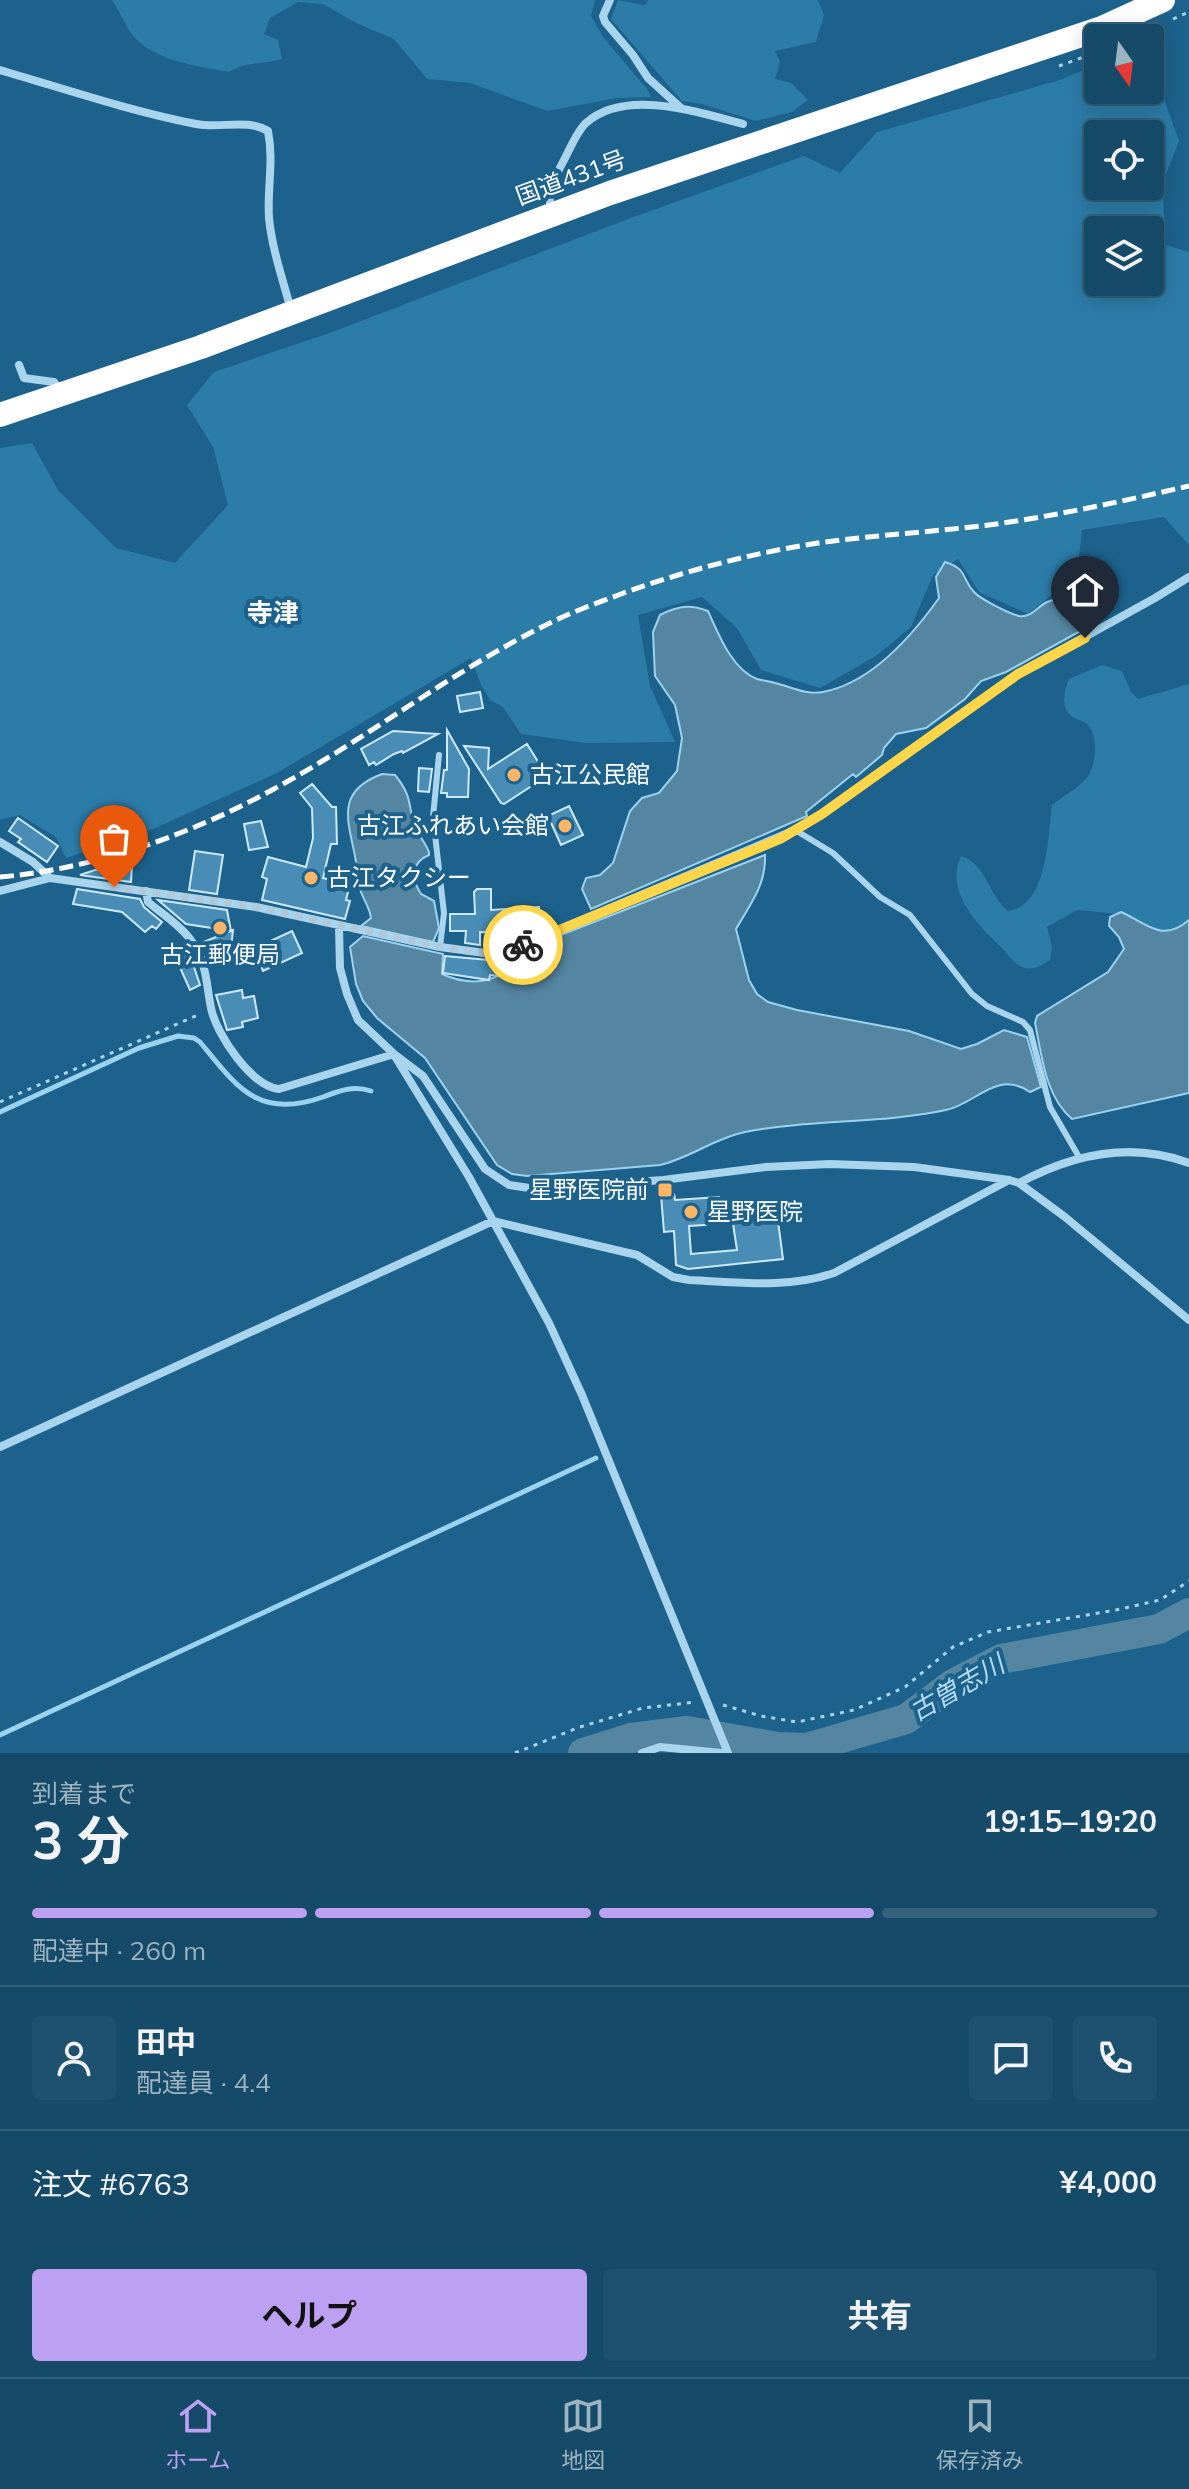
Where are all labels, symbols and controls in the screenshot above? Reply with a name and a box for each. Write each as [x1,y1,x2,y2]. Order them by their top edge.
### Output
north arrow [1084,24,1164,104]
map controls [1084,24,1164,296]
button: locate [1084,120,1164,200]
street label: 国道431号 [511,143,630,211]
button: layers [1084,216,1164,296]
pin [1051,556,1119,638]
icon: home [1063,568,1107,612]
district label: 寺津 [247,596,299,629]
place label: 古江公民館 [530,759,650,789]
marker: 古江公民館 [505,766,523,784]
pin [80,805,148,887]
place label: 古江ふれあい会館 [357,810,549,840]
icon: bag [92,817,136,861]
marker: 古江ふれあい会館 [556,817,574,835]
place label: 古江タクシー [327,862,471,892]
marker: 古江タクシー [302,869,320,887]
courier [483,905,563,985]
marker: 古江郵便局 [211,919,229,937]
icon: bike [501,923,545,967]
place label: 古江郵便局 [160,939,280,969]
place label: 星野医院前 [529,1174,649,1204]
marker: 星野医院前 [656,1181,674,1199]
place label: 星野医院 [707,1196,803,1226]
marker: 星野医院 [682,1203,700,1221]
water label: 古曽志川 [903,1646,1013,1728]
text: 到着まで [32,1777,136,1810]
text: 19:15–19:20 [983,1802,1157,1840]
text: 3 分 [32,1807,129,1872]
text: 配達中 · 260 m [32,1934,206,1967]
button: person [32,2016,116,2100]
button: chat [969,2016,1053,2100]
button: phone [1073,2016,1157,2100]
text: 田中 [136,2023,196,2061]
text: 配達員 · 4.4 [136,2066,271,2099]
text: ¥4,000 [1060,2163,1157,2201]
text: 注文 #6763 [32,2165,190,2203]
button: ヘルプ [32,2269,587,2361]
button: 共有 [603,2269,1157,2361]
tab: ホーム [165,2394,231,2474]
tab: 地図 [561,2394,605,2474]
tab: 保存済み [936,2394,1024,2474]

